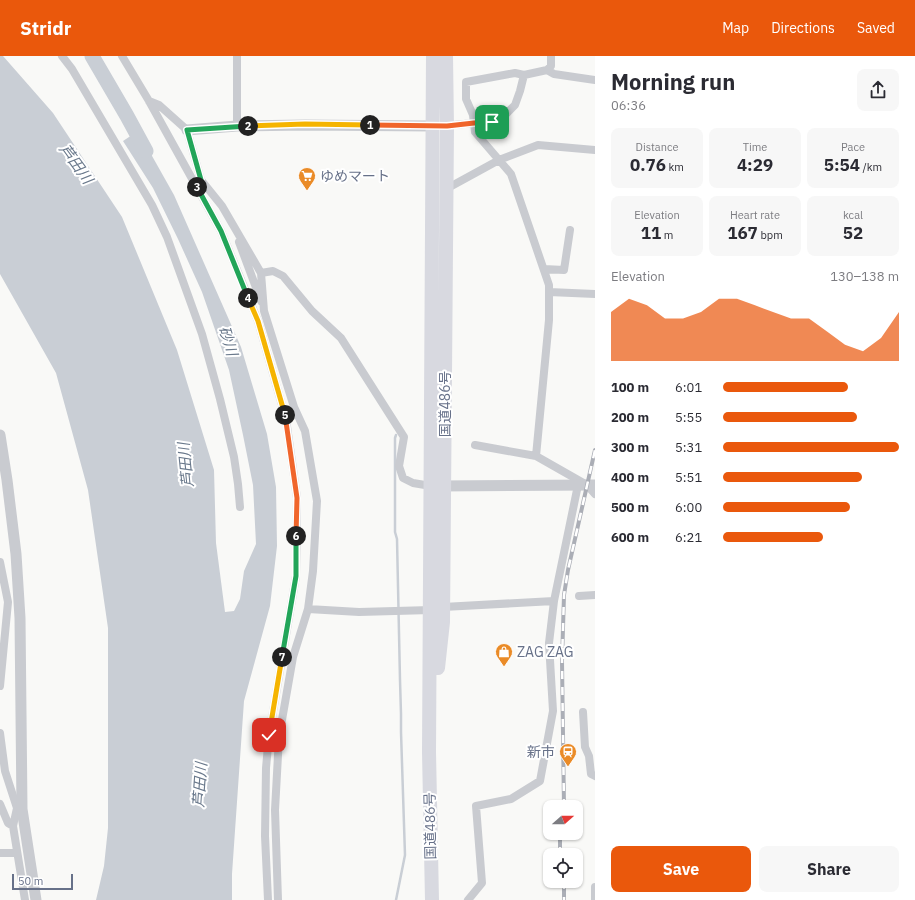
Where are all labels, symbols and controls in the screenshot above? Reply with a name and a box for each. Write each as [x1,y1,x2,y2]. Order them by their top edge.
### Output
text: Stridr [20,16,71,40]
text: Map [722,19,749,37]
text: Directions [771,19,835,37]
text: Saved [857,19,895,37]
text: Morning run [611,67,735,96]
button: share [857,69,899,111]
text: 06:36 [611,97,646,114]
pin [475,105,509,139]
icon: arrive [481,111,503,133]
pin: 1 [360,115,380,135]
pin: 2 [238,116,258,136]
text: 1 [367,118,373,132]
text: 2 [245,119,251,133]
water label: 芦田川 [55,140,98,189]
text: Distance [636,140,678,154]
text: Time [743,140,767,154]
text: Pace [841,140,865,154]
text: 0.76 [630,154,666,176]
text: 4:29 [737,154,773,176]
text: 5:54 [824,154,860,176]
text: km [666,160,684,174]
text: /km [860,160,882,174]
supermarket icon: ゆめマート [297,166,317,191]
place label: ゆめマート [320,167,390,185]
pin: 3 [187,177,207,197]
text: 3 [194,180,200,194]
text: Elevation [634,208,680,222]
text: Heart rate [730,208,780,222]
text: kcal [843,208,863,222]
text: 11 [641,222,661,244]
text: 167 [727,222,758,244]
text: 52 [843,222,863,244]
text: m [661,228,673,242]
text: bpm [758,228,783,242]
text: Elevation [611,268,665,285]
text: 130–138 m [830,268,899,285]
pin: 4 [238,288,258,308]
text: 4 [245,291,251,305]
water label: 砂川 [215,324,243,360]
street label: 国道486号 [436,370,454,438]
text: 100 m [611,379,649,396]
text: 6:01 [675,379,702,396]
pin: 5 [275,405,295,425]
text: 5 [282,408,288,422]
text: 200 m [611,409,649,426]
text: 5:55 [675,409,702,426]
text: 300 m [611,439,649,456]
text: 5:31 [675,439,702,456]
water label: 芦田川 [173,440,197,488]
text: 400 m [611,469,649,486]
text: 5:51 [675,469,702,486]
text: 500 m [611,499,649,516]
text: 6:00 [675,499,702,516]
pin: 6 [286,526,306,546]
text: 6 [293,529,299,543]
text: 600 m [611,529,649,546]
text: 6:21 [675,529,702,546]
shop icon: ZAG ZAG [494,642,514,667]
place label: ZAG ZAG [517,643,574,661]
pin: 7 [272,647,292,667]
text: 7 [279,650,285,664]
pin [252,718,286,752]
icon: check [258,724,280,746]
station icon: 新市 [558,742,578,767]
place label: 新市 [527,743,555,761]
water label: 芦田川 [188,760,211,808]
street label: 国道486号 [420,792,440,860]
north arrow [543,800,583,840]
map controls [543,800,583,888]
button: Save [611,846,751,892]
button: Share [759,846,899,892]
button: locate [543,848,583,888]
scale bar [12,872,73,891]
text: 50 m [18,874,43,888]

